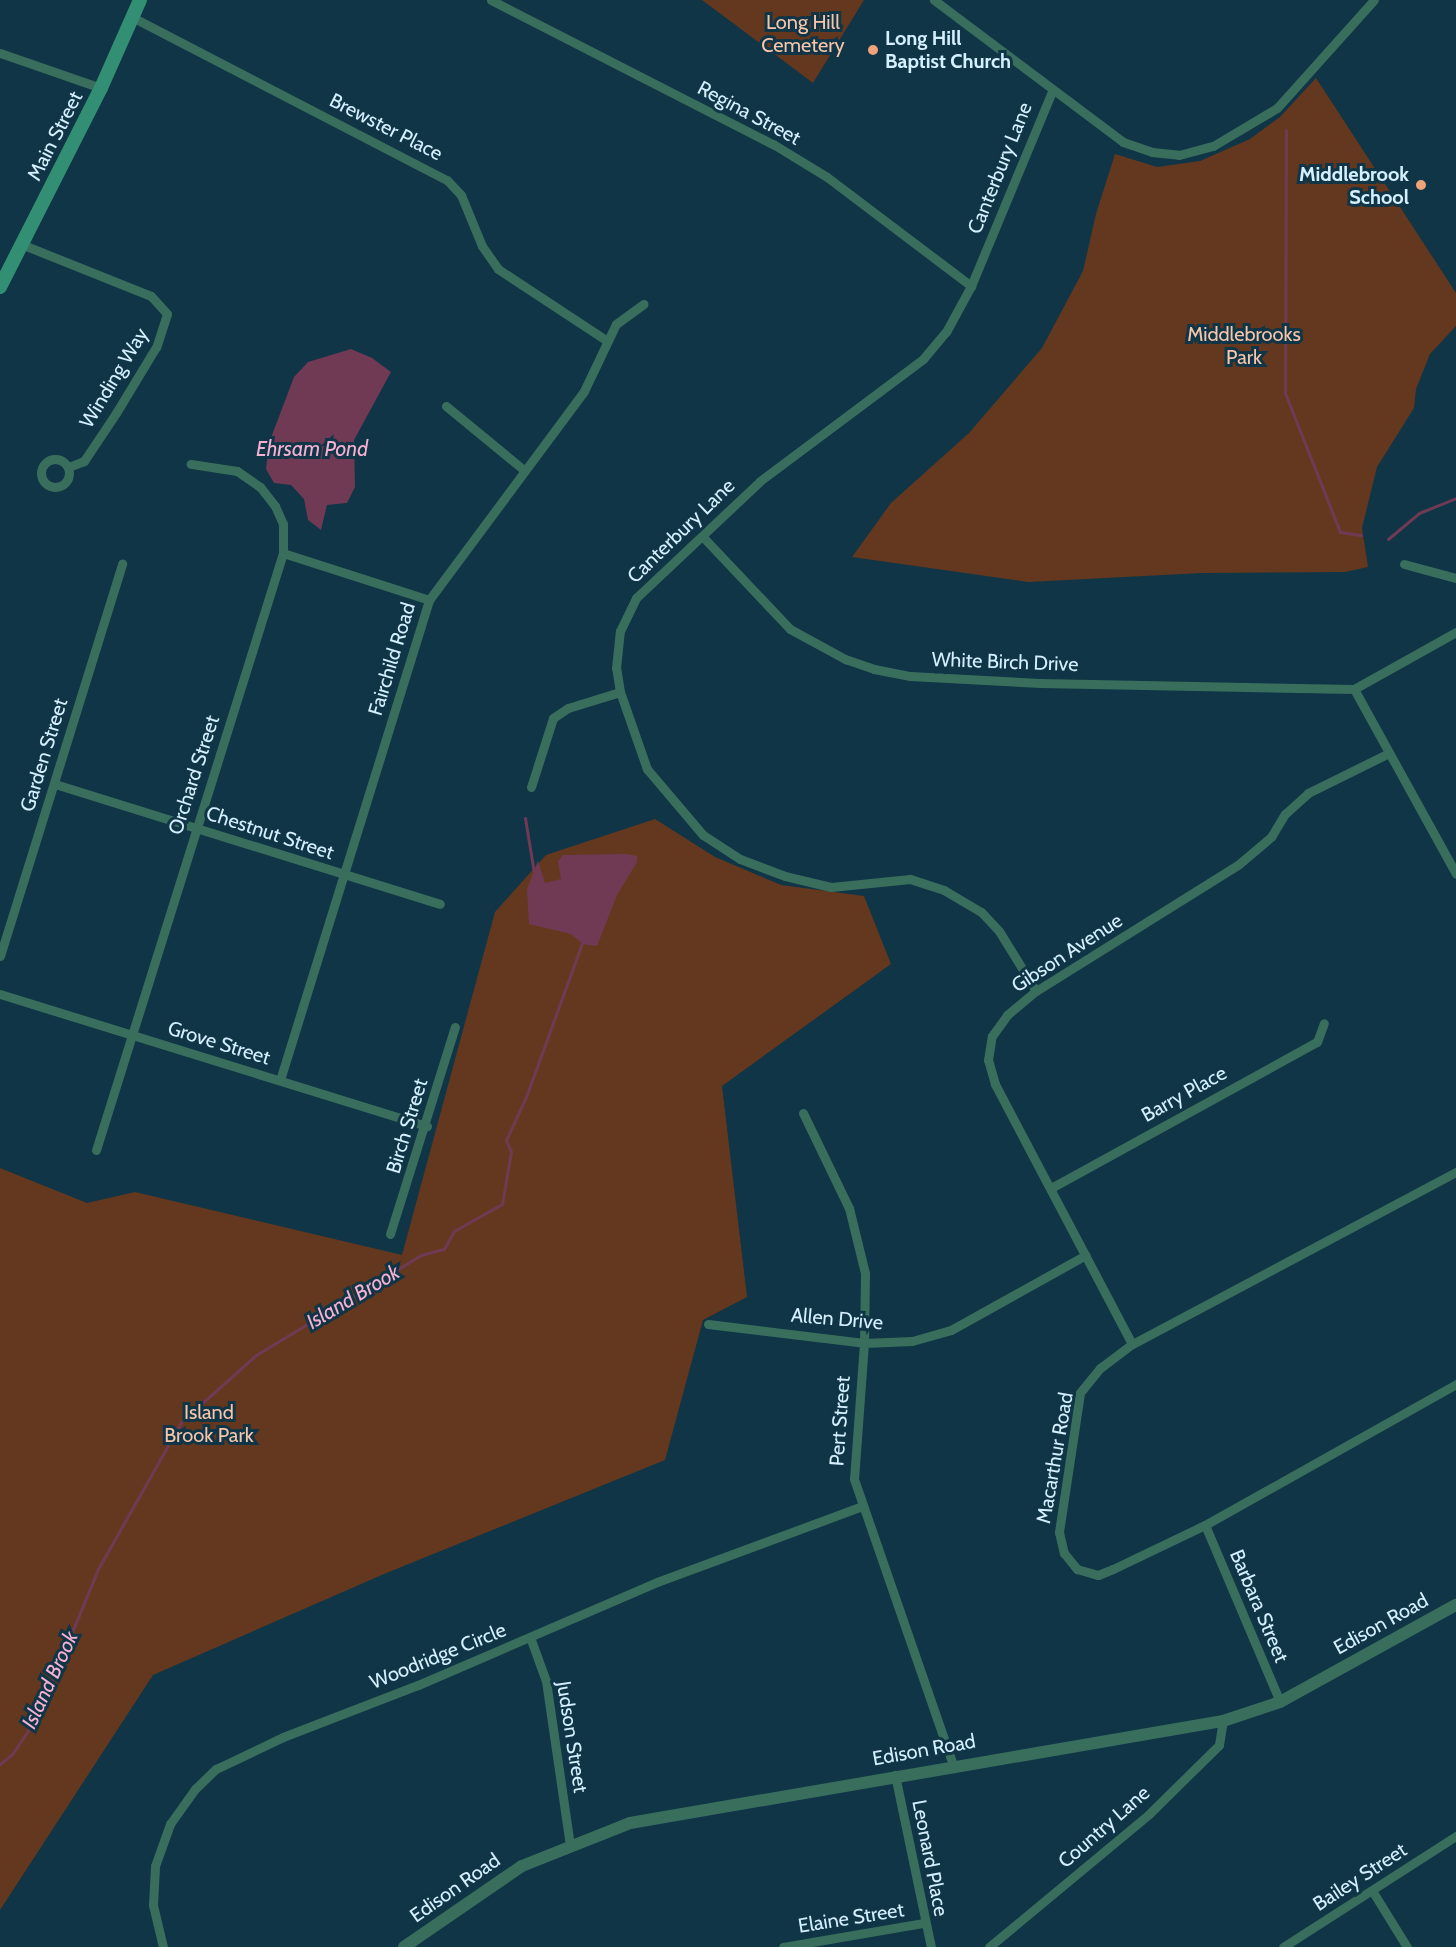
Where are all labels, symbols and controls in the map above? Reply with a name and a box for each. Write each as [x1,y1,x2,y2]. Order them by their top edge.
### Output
park label: Long Hill Cemetery [761,10,845,57]
place label: Long Hill Baptist Church [885,27,1011,74]
marker: Long Hill Baptist Church [866,43,880,57]
street label: Regina Street [693,76,805,150]
street label: Main Street [22,87,88,185]
street label: Brewster Place [326,88,446,166]
street label: Canterbury Lane [963,99,1037,237]
place label: Middlebrook School [1299,162,1409,209]
marker: Middlebrook School [1414,178,1428,192]
park label: Middlebrooks Park [1187,322,1301,369]
street label: Winding Way [75,324,153,432]
water label: Ehrsam Pond [256,436,368,462]
street label: Canterbury Lane [622,474,740,588]
street label: Fairchild Road [363,600,421,718]
street label: White Birch Drive [931,647,1079,677]
street label: Garden Street [15,695,73,815]
street label: Orchard Street [163,712,225,838]
street label: Chestnut Street [203,801,337,865]
street label: Gibson Avenue [1007,908,1127,998]
street label: Grove Street [165,1016,273,1070]
street label: Barry Place [1137,1061,1231,1127]
street label: Birch Street [381,1076,433,1176]
water label: Island Brook [302,1259,404,1335]
street label: Allen Drive [790,1303,884,1335]
street label: Pert Street [825,1375,855,1467]
street label: Macarthur Road [1032,1390,1078,1526]
park label: Island Brook Park [164,1400,254,1447]
street label: Barbara Street [1224,1546,1294,1666]
street label: Edison Road [1330,1588,1432,1660]
street label: Woodridge Circle [366,1618,510,1694]
water label: Island Brook [17,1627,83,1733]
street label: Judson Street [551,1679,593,1795]
street label: Edison Road [870,1729,978,1771]
street label: Country Lane [1053,1781,1155,1873]
street label: Leonard Place [907,1798,953,1918]
street label: Bailey Street [1309,1838,1411,1916]
street label: Edison Road [405,1848,505,1928]
street label: Elaine Street [796,1898,906,1938]

